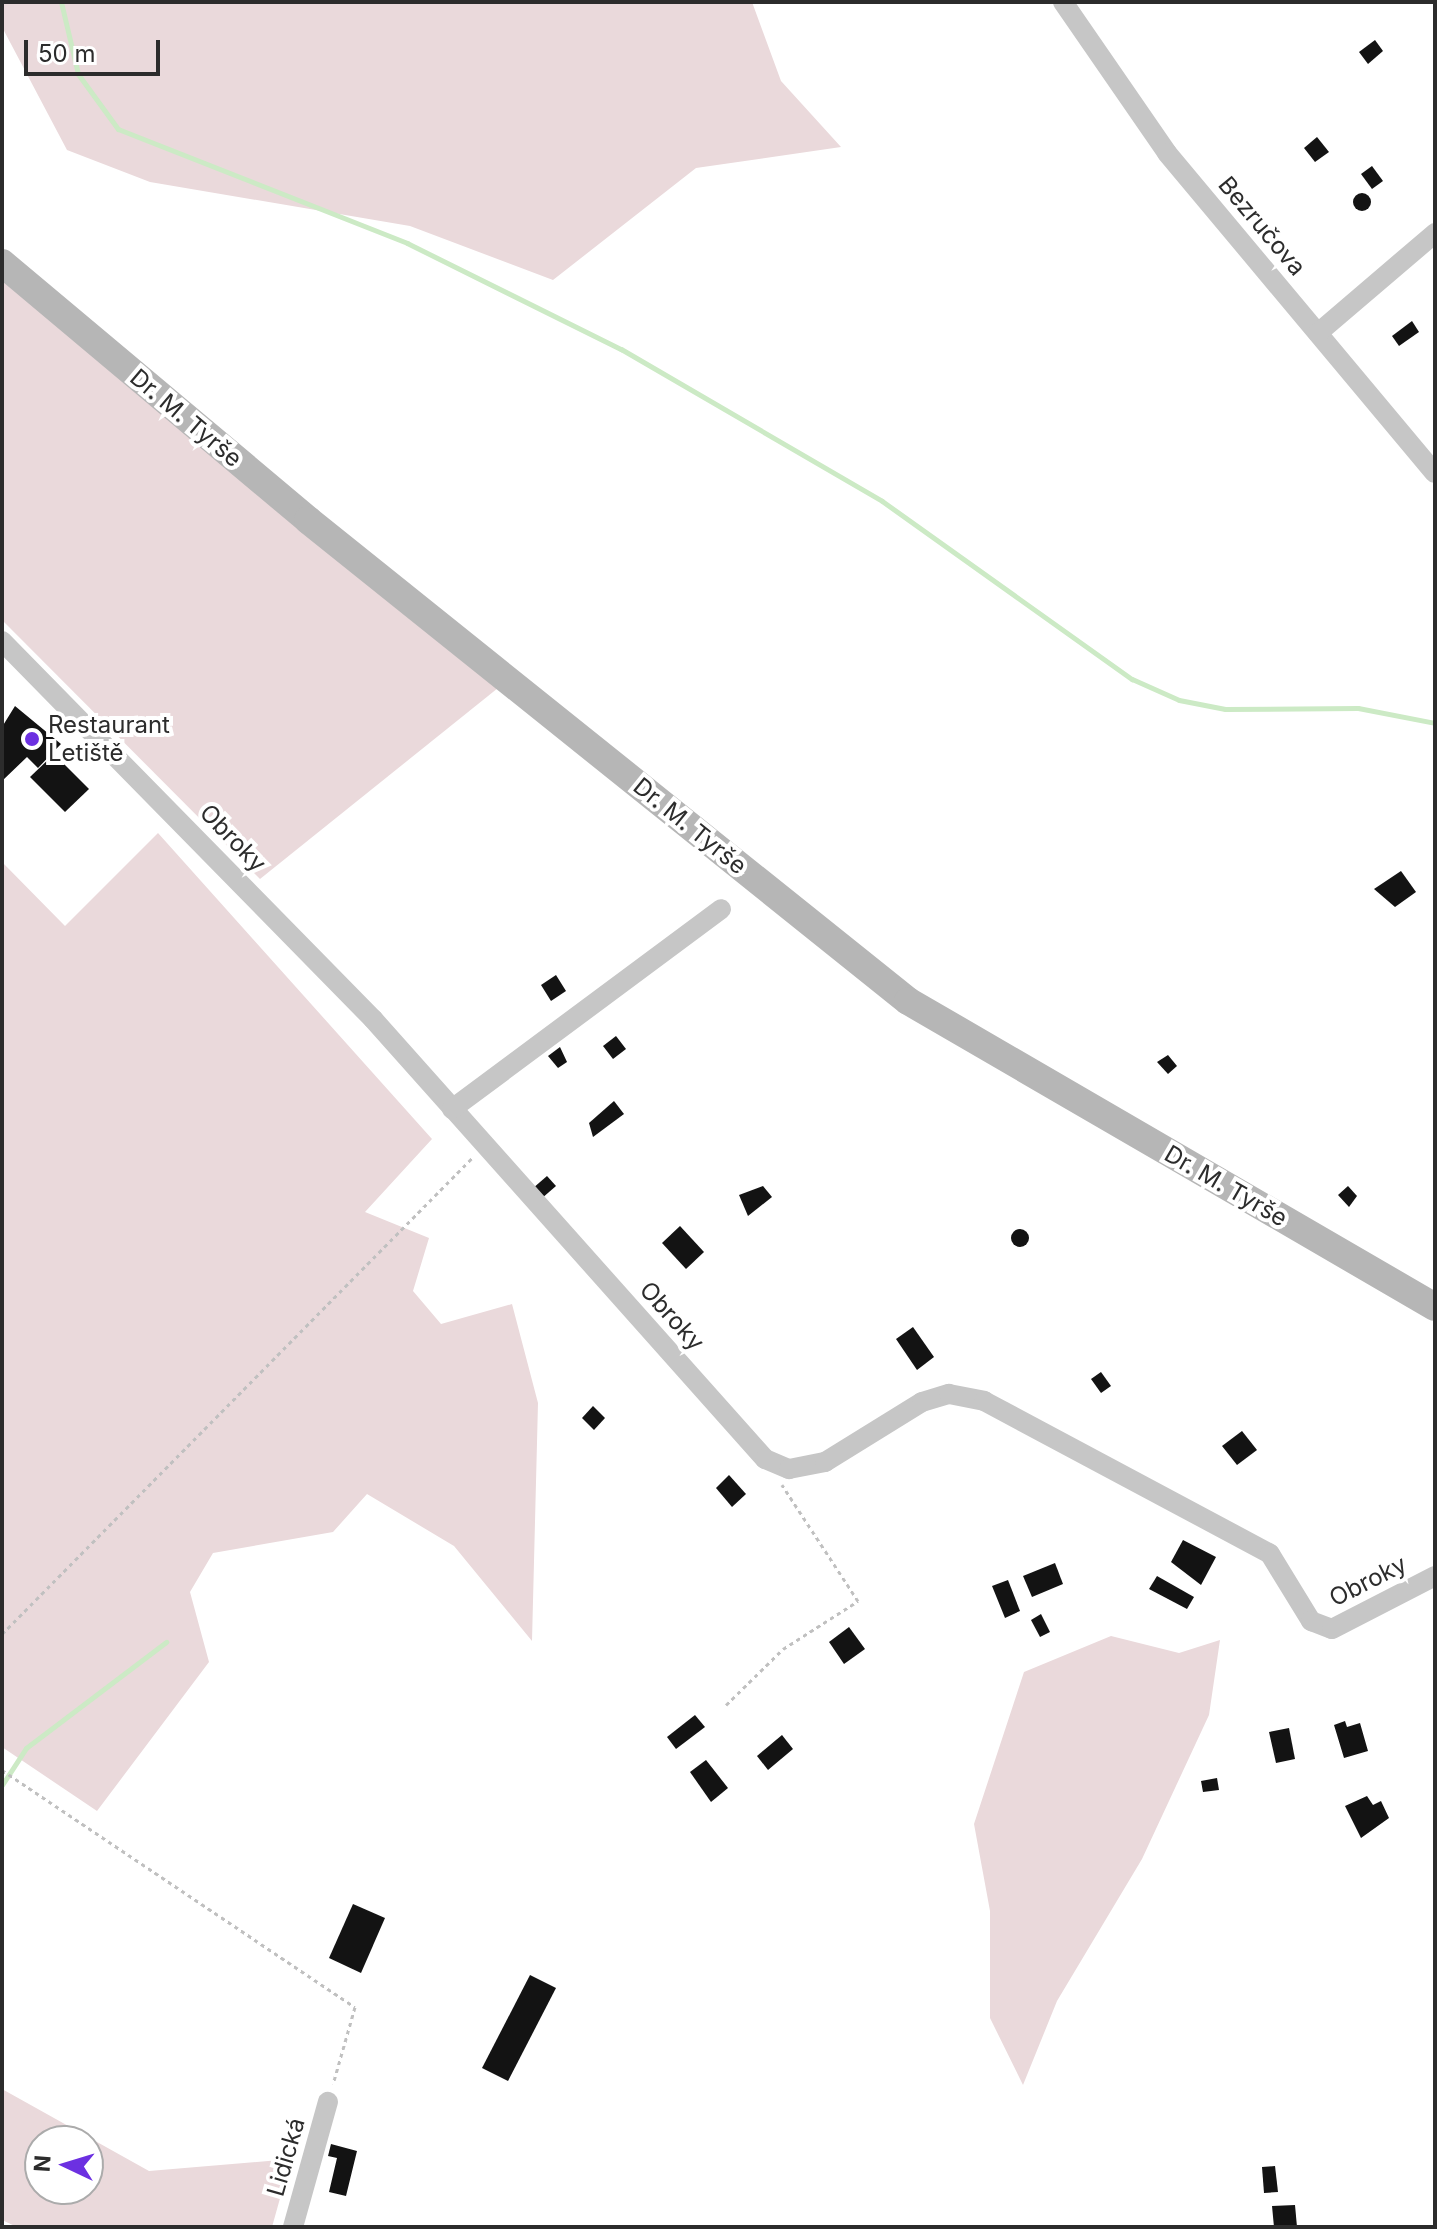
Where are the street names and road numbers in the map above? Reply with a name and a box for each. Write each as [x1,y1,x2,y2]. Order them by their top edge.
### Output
street label: Bezručova [1212,171,1312,281]
street label: Dr. M. Tyrše [124,363,248,473]
street label: Dr. M. Tyrše [628,772,752,880]
street label: Obroky [194,798,272,878]
street label: Dr. M. Tyrše [1159,1139,1293,1233]
street label: Obroky [634,1276,710,1356]
street label: Obroky [1325,1549,1411,1613]
street label: Lidická [261,2114,311,2200]

